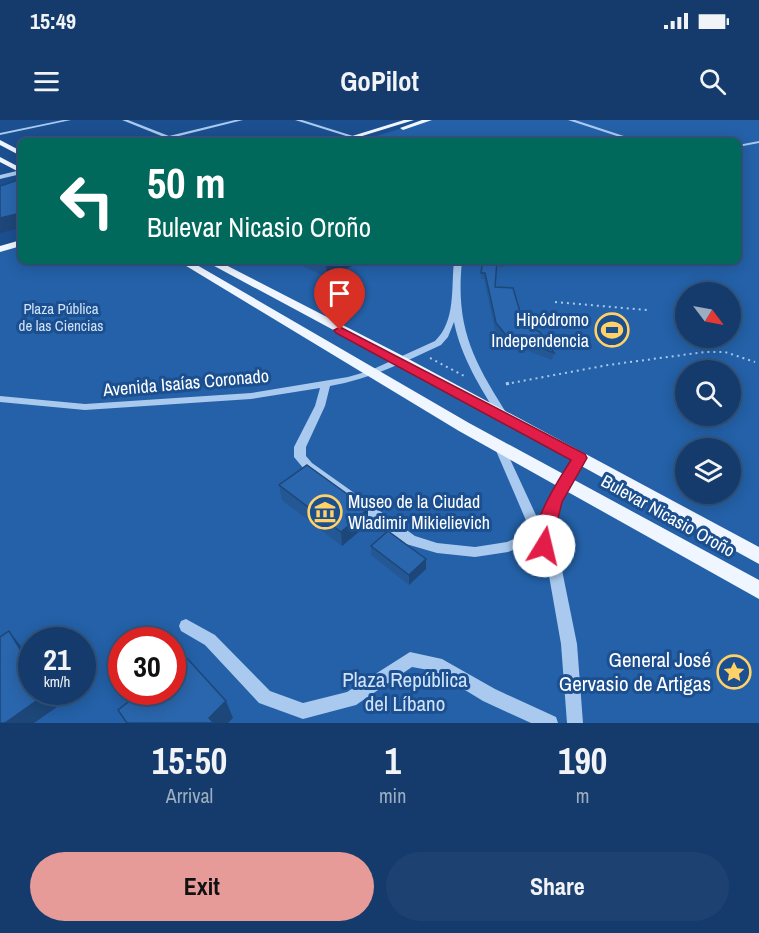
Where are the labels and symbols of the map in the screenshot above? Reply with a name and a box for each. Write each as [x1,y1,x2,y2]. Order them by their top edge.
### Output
pin [314,268,365,330]
north arrow [675,282,741,348]
park label: Plaza Pública de las Ciencias [19,298,103,336]
place label: Hipódromo Independencia [491,307,589,353]
sports icon: Hipódromo Independencia [594,312,630,348]
street label: Avenida Isaías Coronado [101,363,270,402]
street label: Bulevar Nicasio Oroño [597,468,740,563]
place label: Museo de la Ciudad Wladimir Mikielievich [348,489,490,535]
museum icon: Museo de la Ciudad Wladimir Mikielievich [307,494,343,530]
position arrow [512,514,576,578]
speed limit sign: 30 [108,627,186,705]
place label: General José Gervasio de Artigas [559,645,711,698]
place icon: General José Gervasio de Artigas [716,654,752,690]
park label: Plaza República del Líbano [342,665,468,718]

